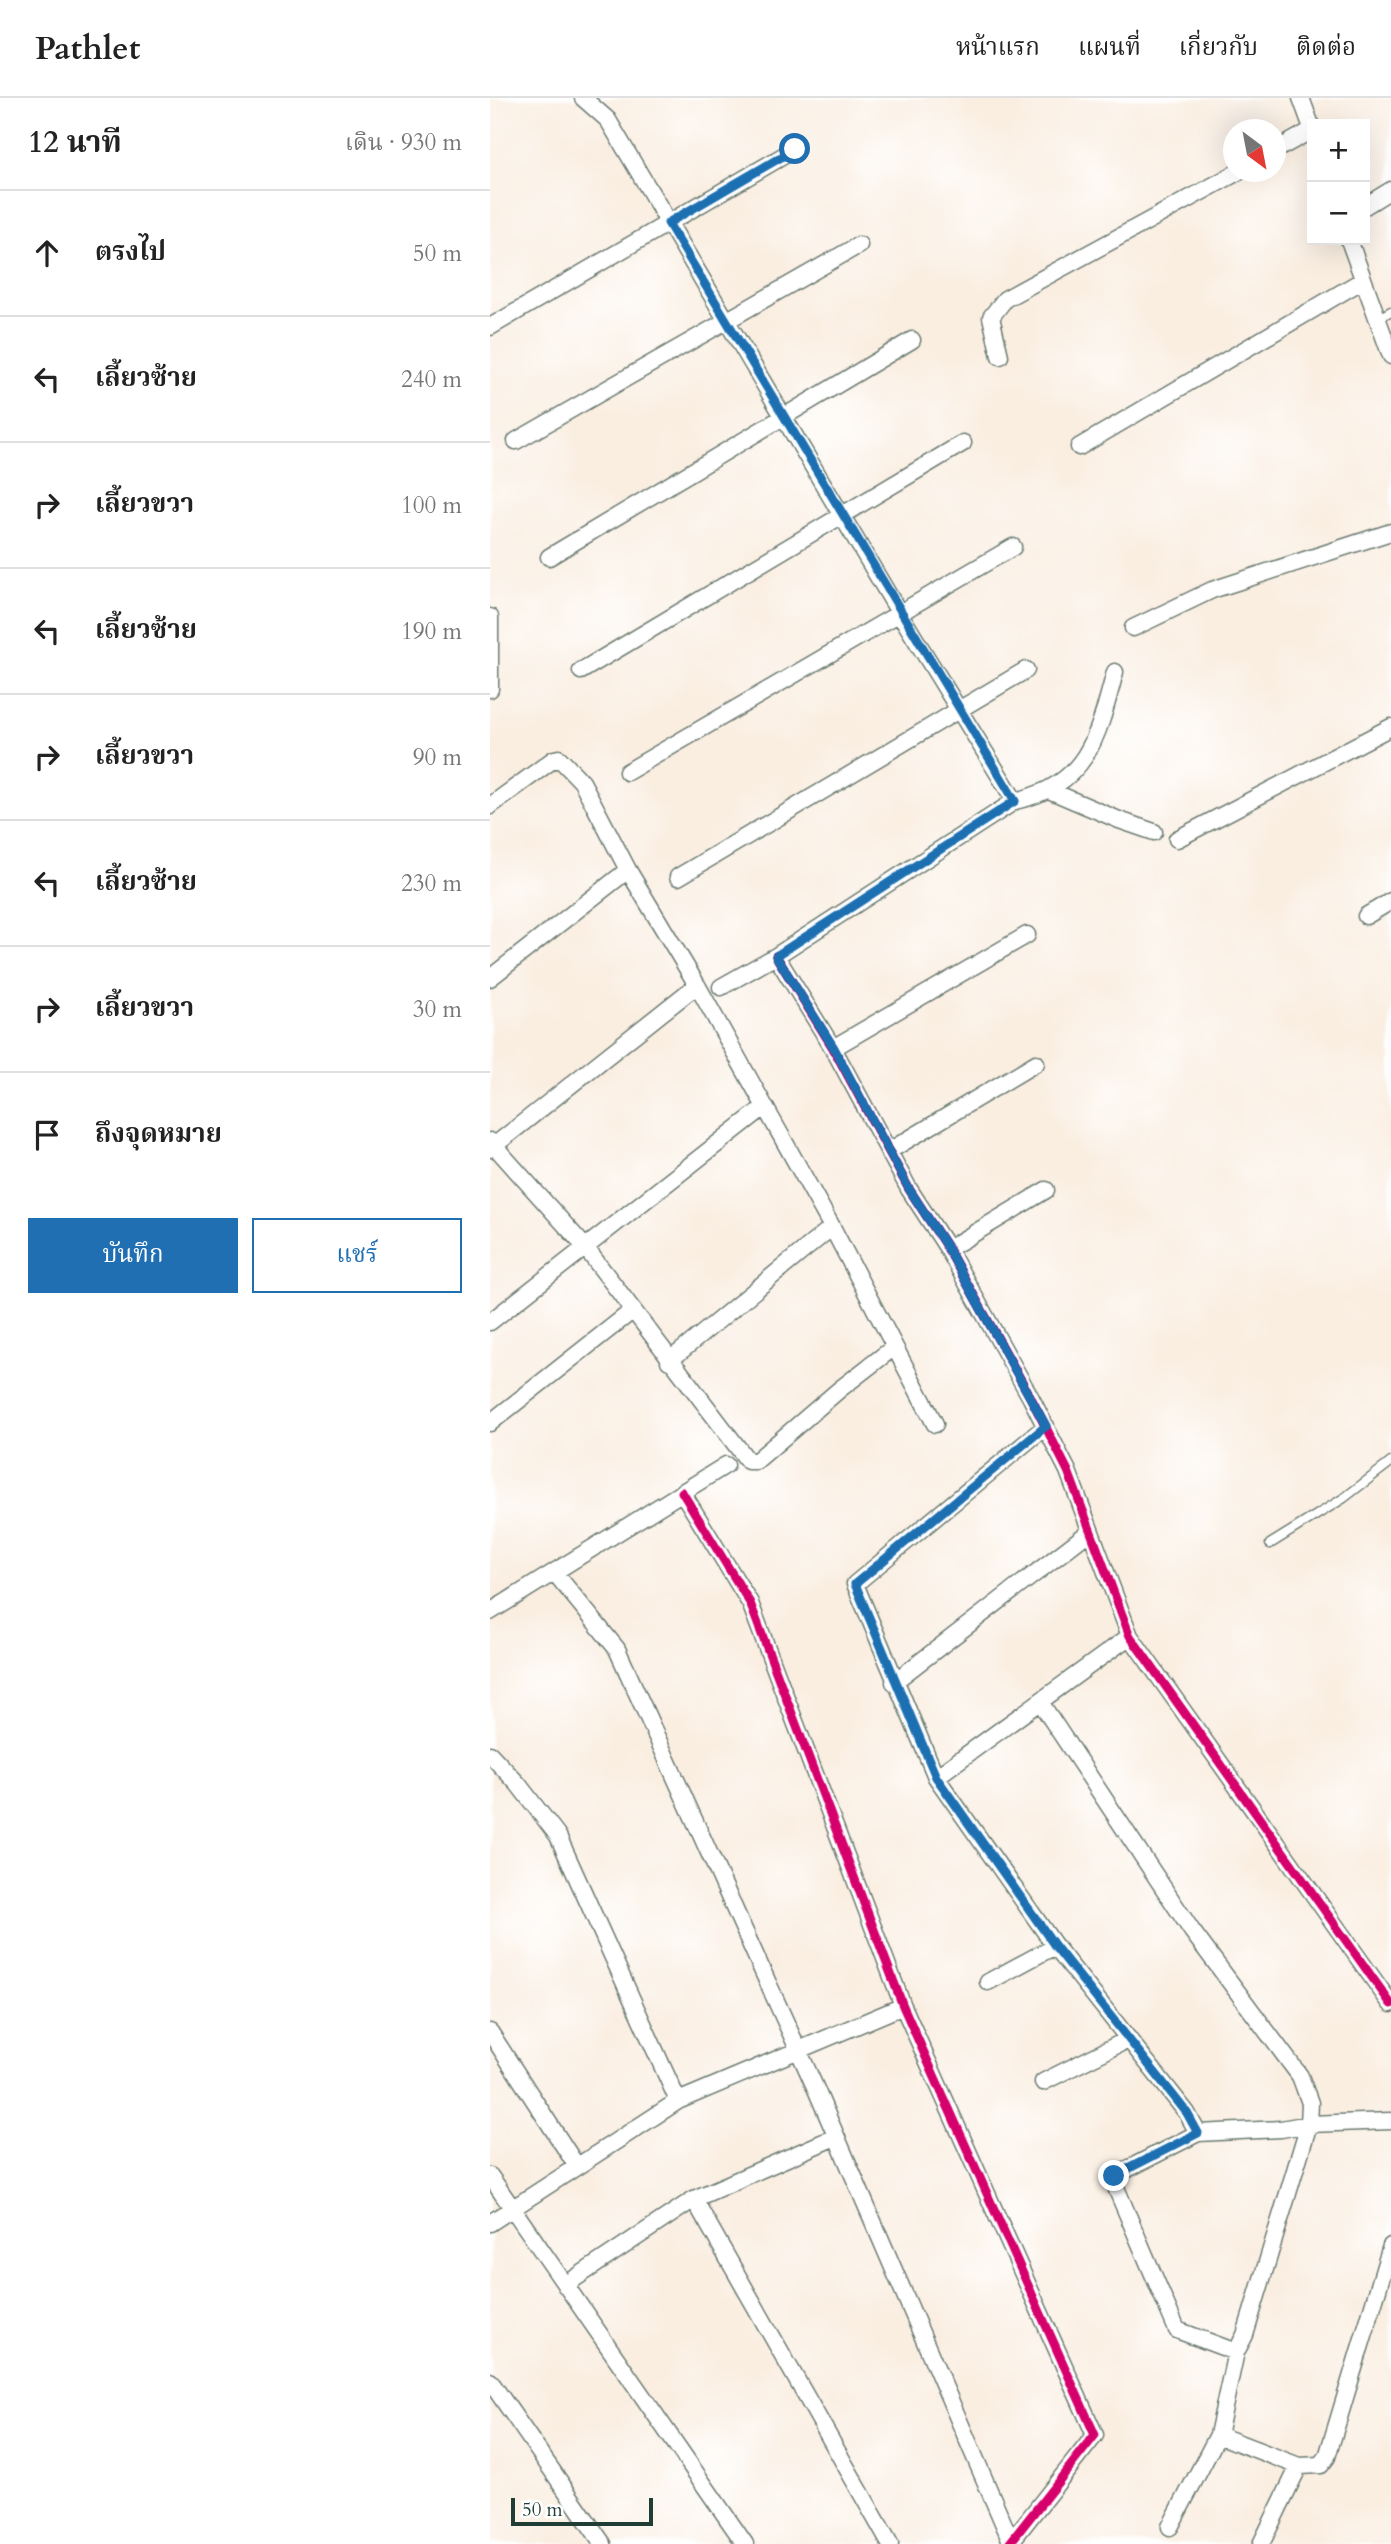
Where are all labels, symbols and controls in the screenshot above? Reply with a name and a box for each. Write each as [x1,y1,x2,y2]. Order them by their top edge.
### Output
text: Pathlet [35,26,140,71]
text: หน้าแรก [956,31,1040,64]
text: แผนที่ [1078,31,1141,64]
text: เกี่ยวกับ [1179,31,1258,64]
text: ติดต่อ [1296,31,1356,64]
north arrow [1223,119,1286,182]
map controls [1307,119,1370,245]
button: + [1307,119,1370,182]
text: 12 นาที [28,122,122,163]
text: เดิน · 930 m [345,127,462,158]
route start [779,133,810,164]
button: − [1307,182,1370,245]
icon: ahead [28,234,66,272]
text: ตรงไป [95,234,166,269]
text: 50 m [413,238,462,269]
icon: left [28,360,66,398]
text: เลี้ยวซ้าย [95,360,197,395]
text: 240 m [401,364,462,395]
icon: right [28,486,66,524]
text: เลี้ยวขวา [95,486,194,521]
text: 100 m [401,490,462,521]
icon: left [28,612,66,650]
text: เลี้ยวซ้าย [95,612,197,647]
text: 190 m [401,616,462,647]
icon: right [28,738,66,776]
text: เลี้ยวขวา [95,738,194,773]
text: 90 m [413,742,462,773]
icon: left [28,864,66,902]
text: เลี้ยวซ้าย [95,864,197,899]
text: 230 m [401,868,462,899]
icon: right [28,990,66,1028]
text: เลี้ยวขวา [95,990,194,1025]
text: 30 m [413,994,462,1025]
icon: arrive [28,1116,66,1154]
text: ถึงจุดหมาย [95,1116,222,1151]
button: บันทึก [28,1218,238,1293]
button: แชร์ [252,1218,462,1293]
route end [1098,2160,1129,2191]
scale bar [511,2495,653,2527]
text: 50 m [522,2497,563,2523]

